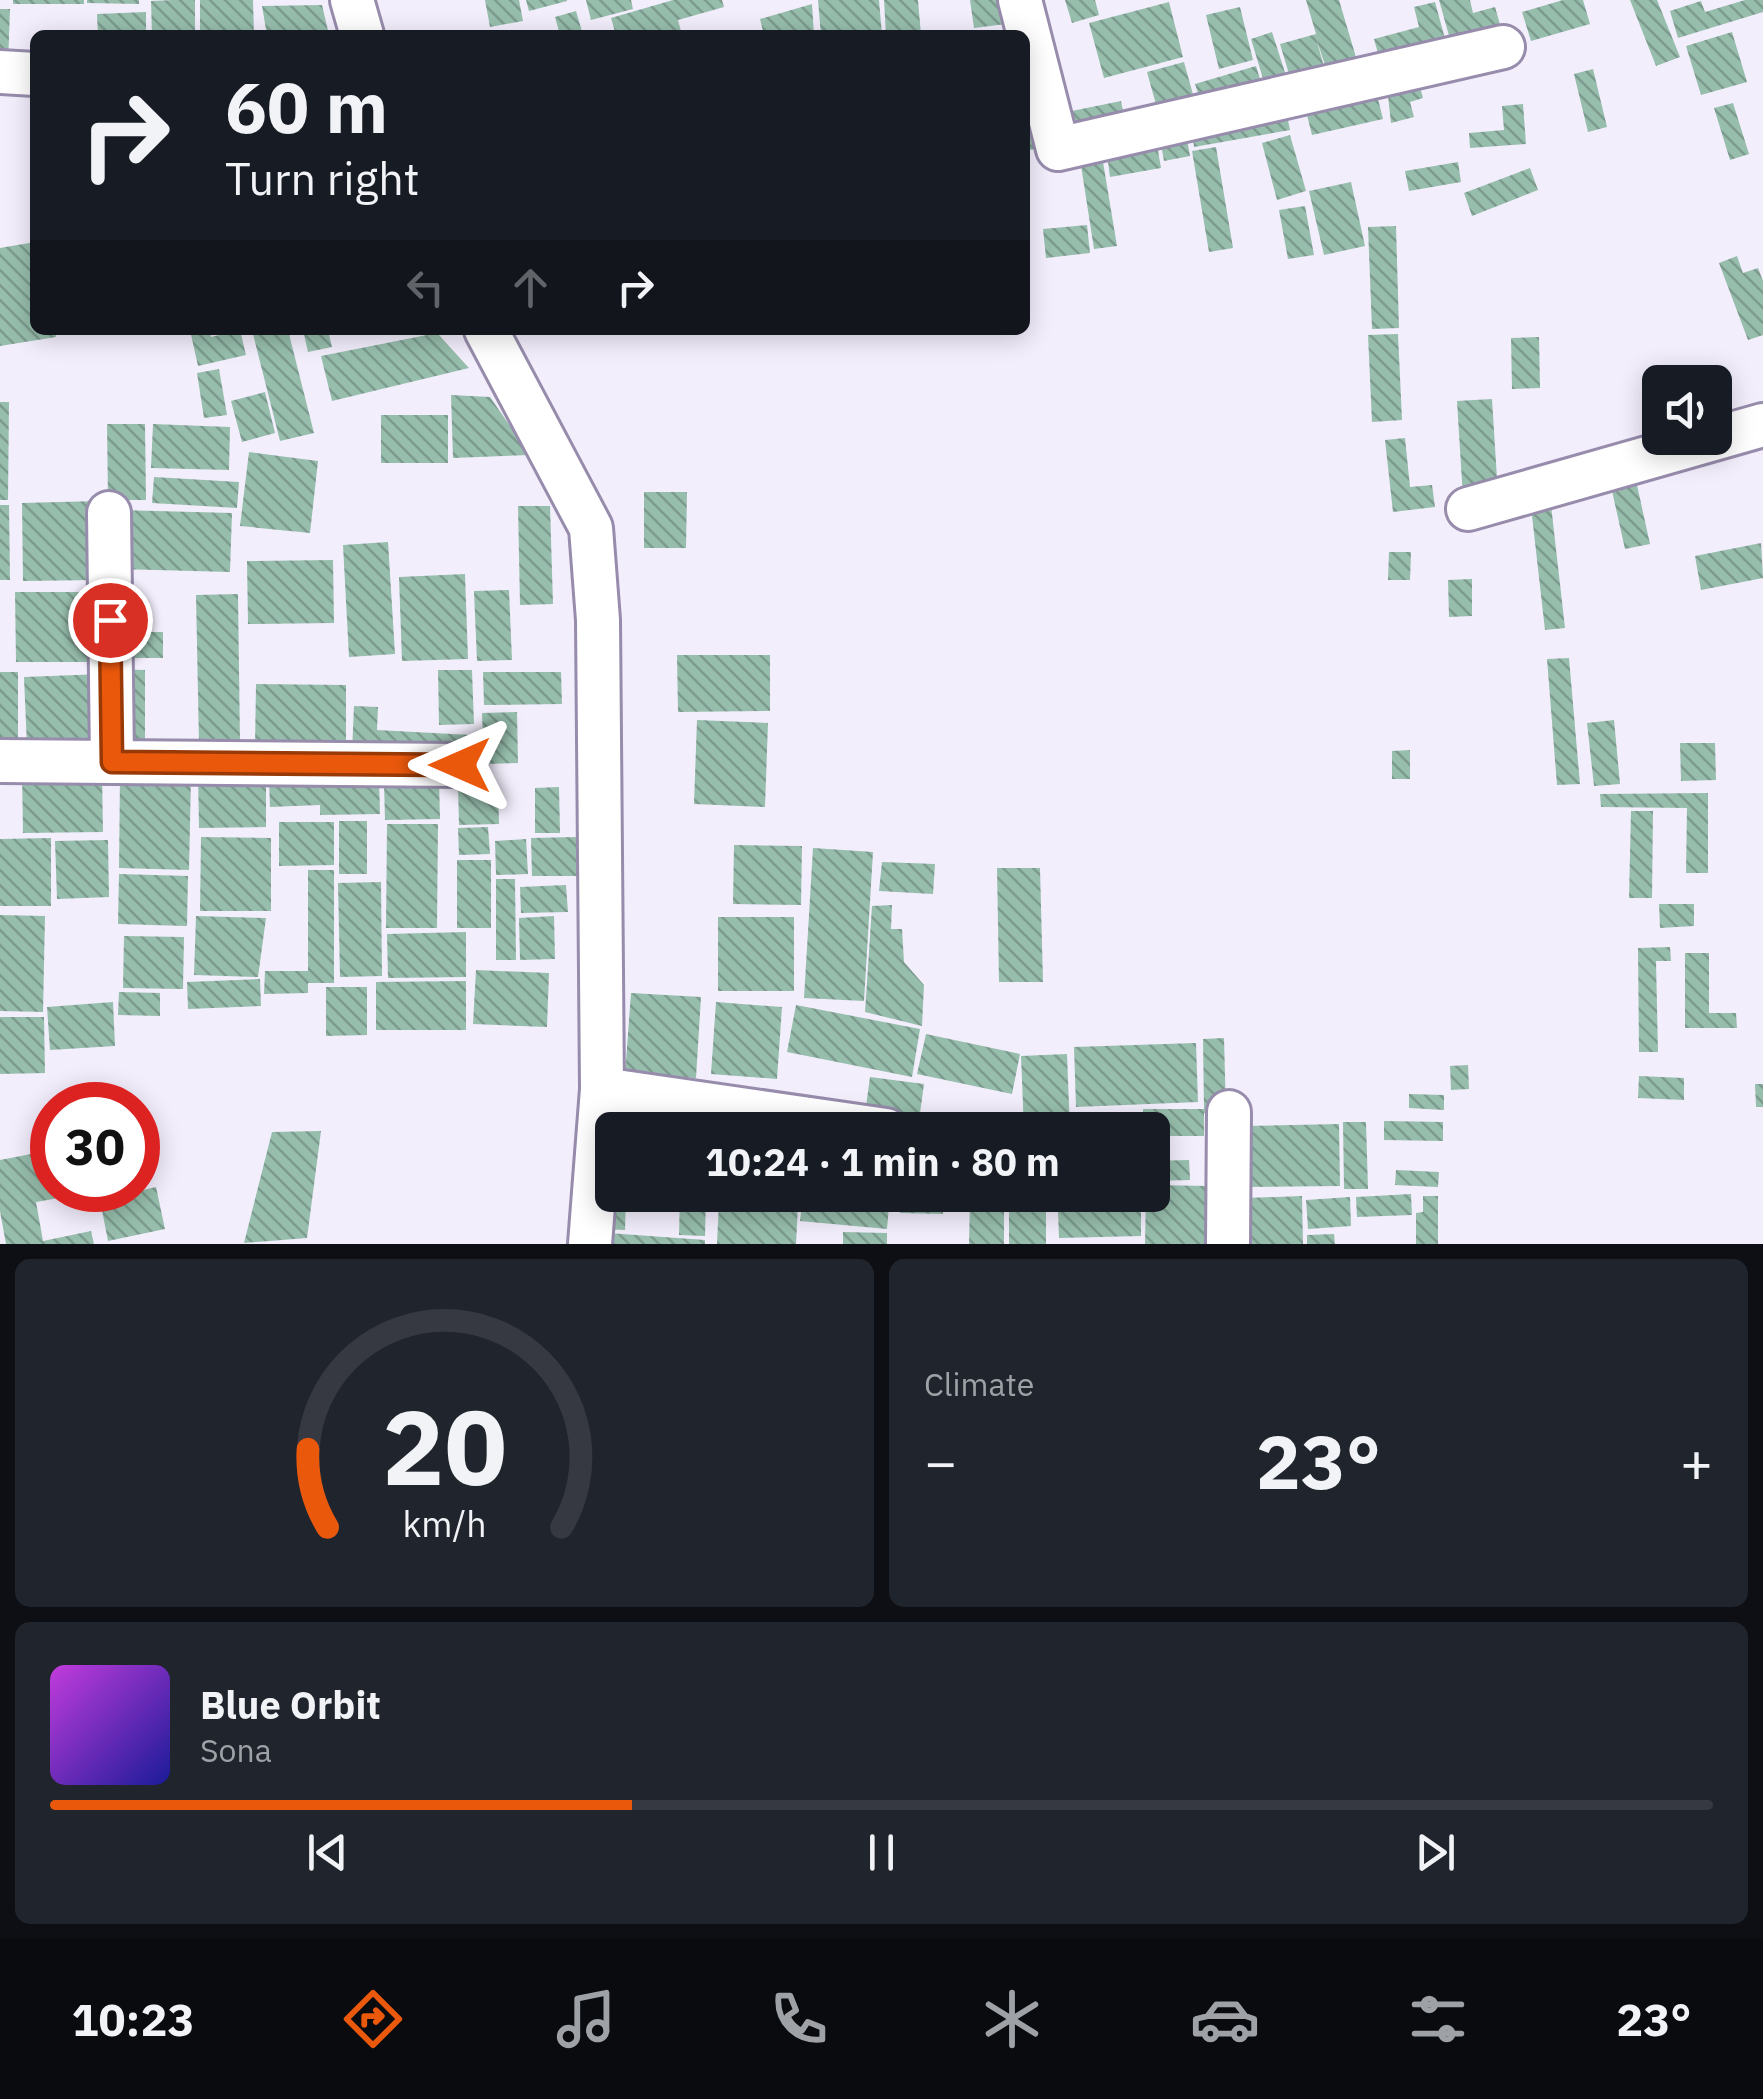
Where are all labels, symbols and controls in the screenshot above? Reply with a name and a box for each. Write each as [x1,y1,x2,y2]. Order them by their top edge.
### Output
text: 60 m [225,61,388,152]
icon: right [60,70,190,200]
text: Turn right [225,149,420,207]
icon: left [398,260,453,315]
icon: ahead [503,260,558,315]
icon: right [608,260,663,315]
map controls [1642,365,1732,455]
button: sound [1642,365,1732,455]
pin [68,578,153,663]
icon: arrive [83,593,138,648]
position arrow [408,713,512,817]
speed limit sign: 30 [30,1082,160,1212]
text: 10:24 · 1 min · 80 m [705,1137,1060,1186]
text: Climate [924,1363,1034,1405]
text: 20 [382,1378,507,1514]
text: 23° [1256,1412,1381,1510]
text: − [924,1426,957,1497]
text: + [1680,1426,1713,1497]
text: km/h [402,1500,487,1547]
text: Blue Orbit [200,1680,381,1729]
text: Sona [200,1729,272,1771]
icon: previous [300,1825,355,1880]
icon: pause [854,1825,909,1880]
icon: next [1408,1825,1463,1880]
icon: directions [338,1984,408,2054]
icon: music [551,1984,621,2054]
icon: phone [764,1984,834,2054]
icon: climate [977,1984,1047,2054]
icon: car [1190,1984,1260,2054]
icon: filters [1403,1984,1473,2054]
text: 10:23 [72,1990,194,2048]
text: 23° [1616,1990,1691,2048]

